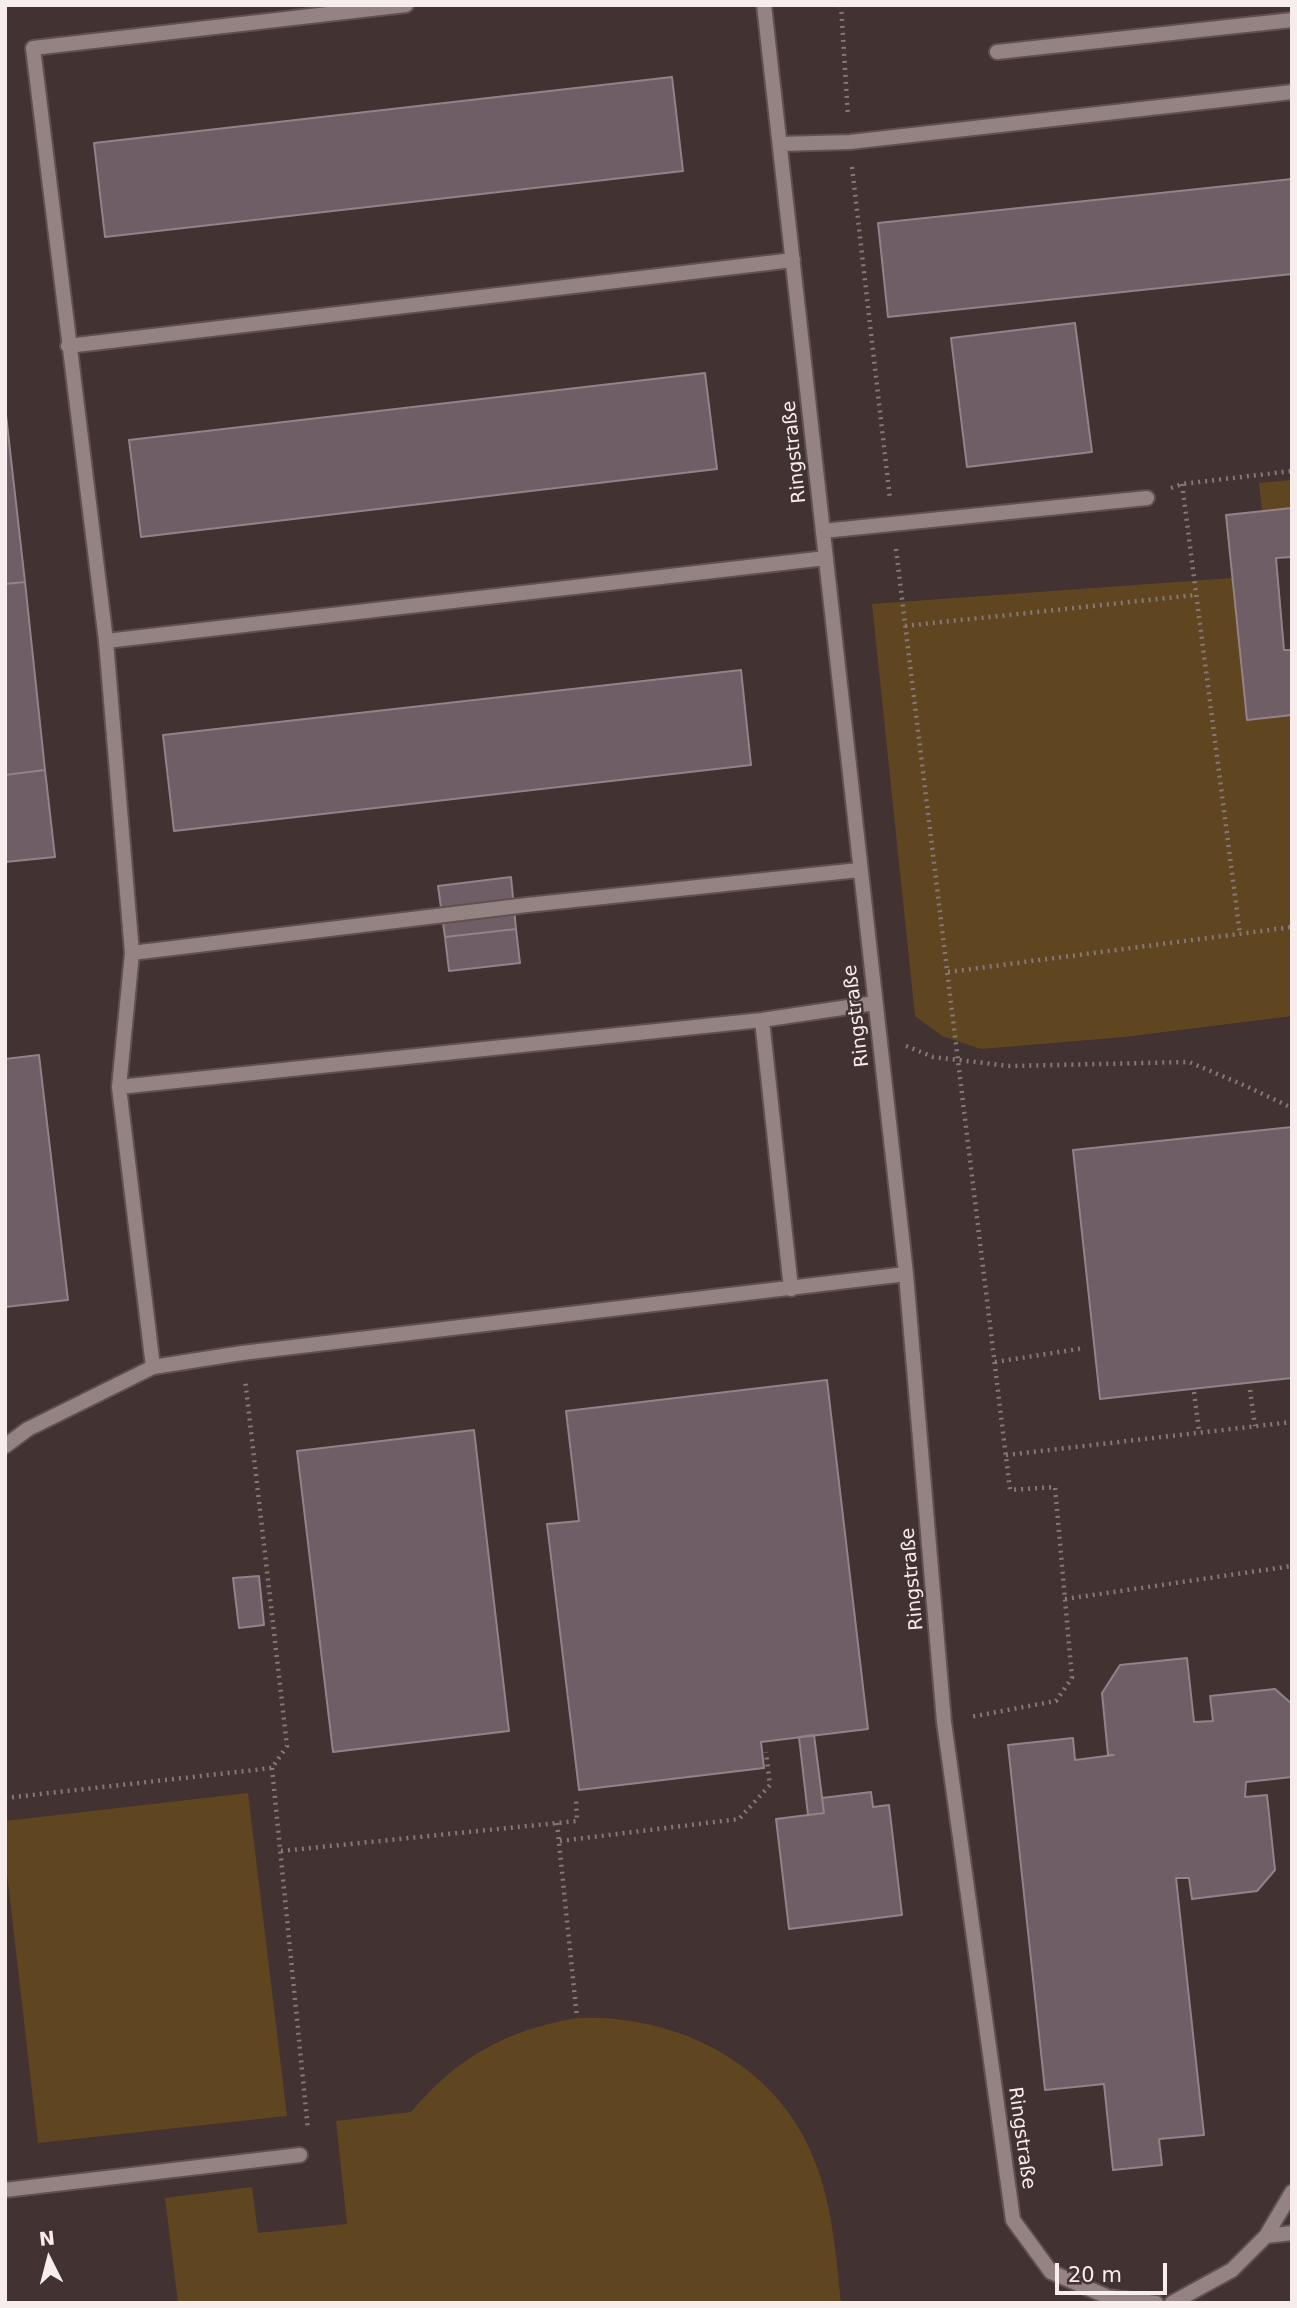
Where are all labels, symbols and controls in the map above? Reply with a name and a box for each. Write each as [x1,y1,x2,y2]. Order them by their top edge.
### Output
street label: Ringstraße [778,400,812,504]
street label: Ringstraße [839,963,875,1069]
street label: Ringstraße [897,1527,929,1631]
street label: Ringstraße [1003,2085,1039,2191]
north arrow [14,2224,84,2294]
text: N [38,2226,56,2250]
scale bar [1059,2248,1171,2292]
text: 20 m [1068,2263,1122,2287]

